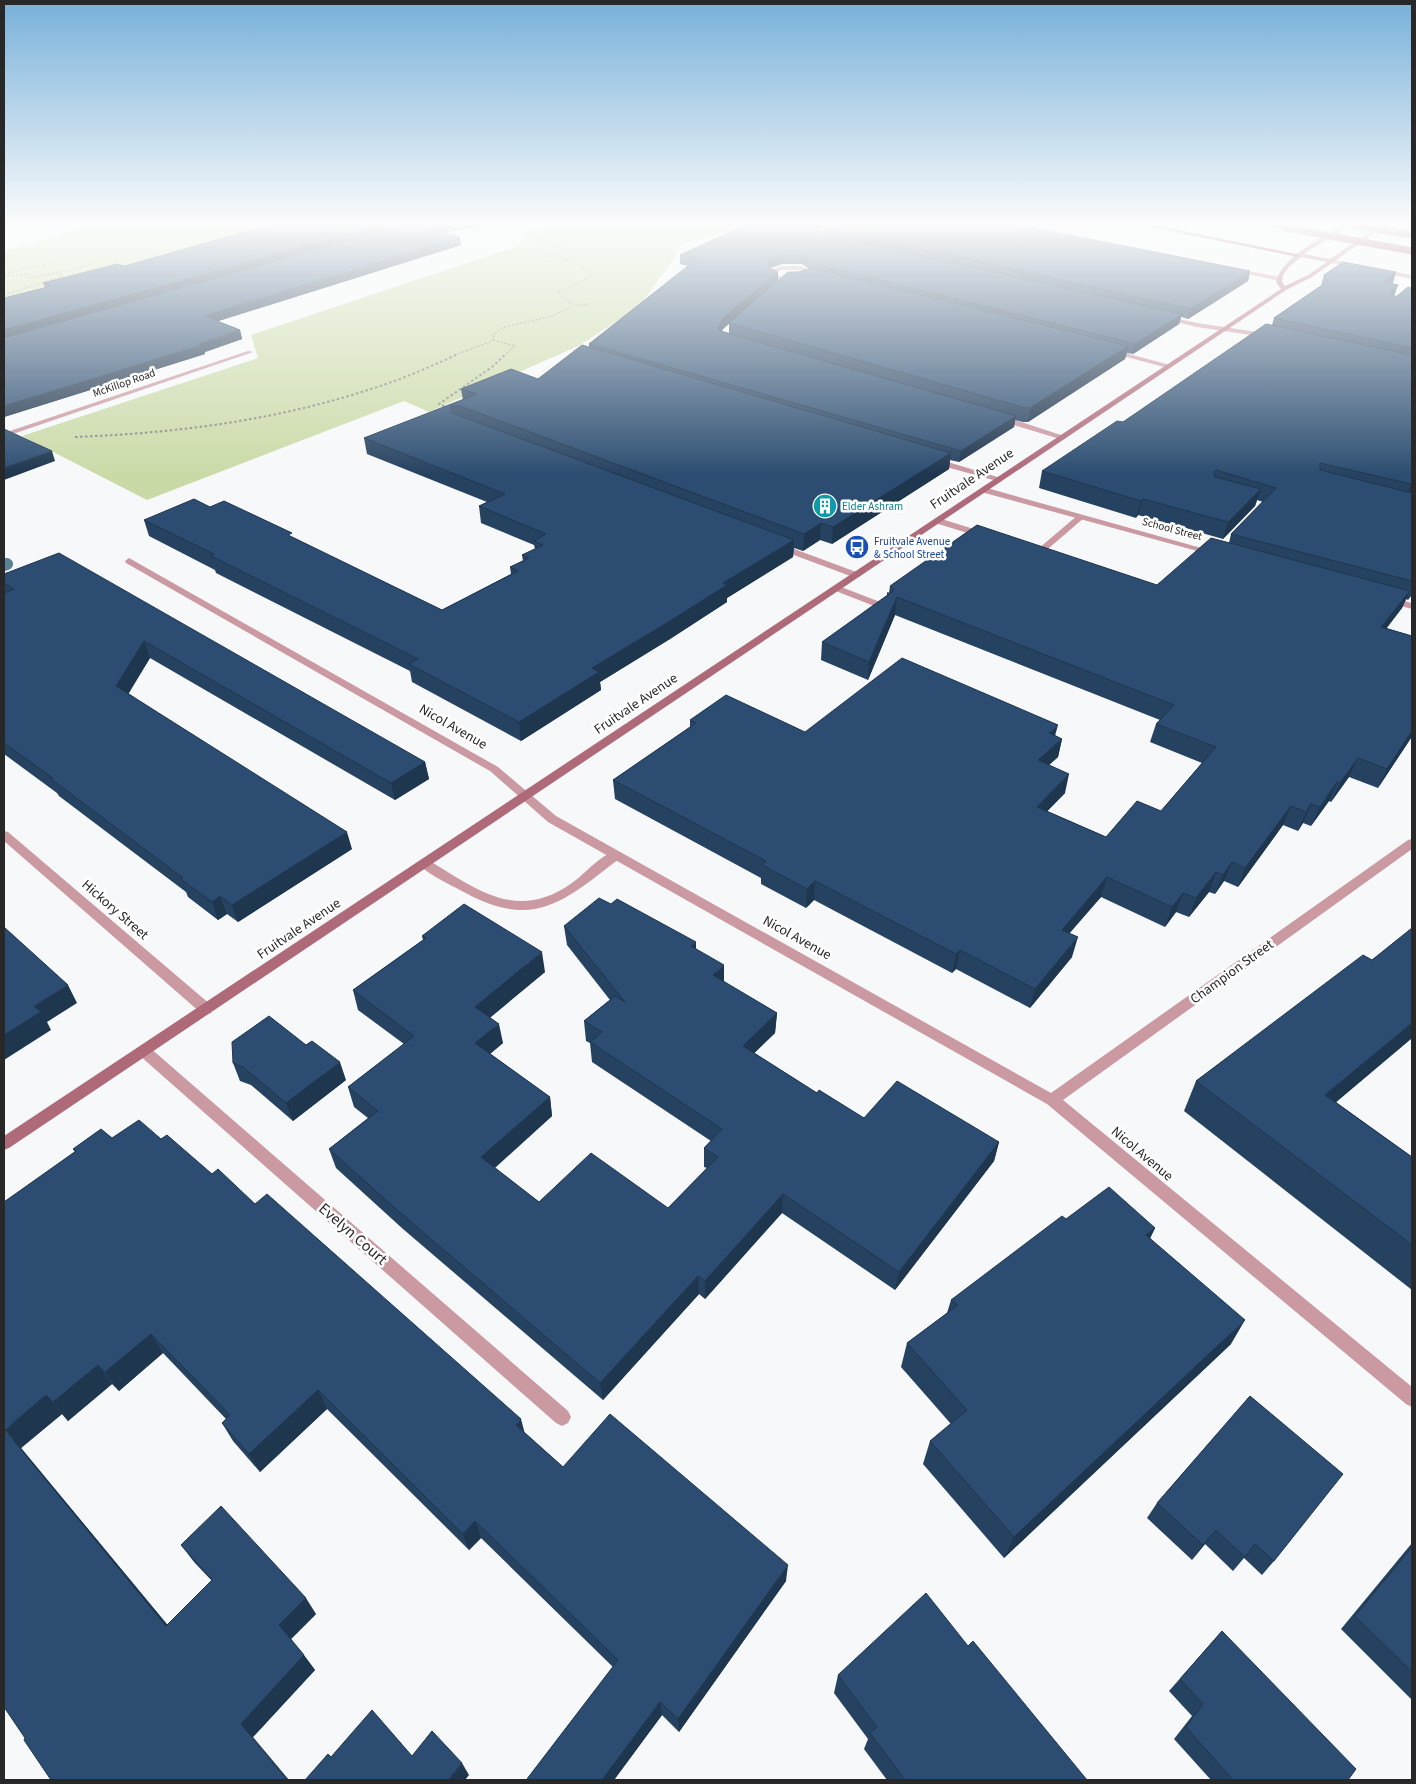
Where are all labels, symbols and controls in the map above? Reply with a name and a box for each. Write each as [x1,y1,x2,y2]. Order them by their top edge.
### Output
street label: McKillop Road [91,365,157,401]
street label: Fruitvale Avenue [926,444,1018,514]
building icon: Elder Ashram [812,493,838,519]
place label: Elder Ashram [842,499,903,514]
street label: School Street [1140,514,1204,544]
bus stop icon: Fruitvale Avenue & School Street [844,534,870,560]
place label: Fruitvale Avenue & School Street [874,534,951,562]
street label: Fruitvale Avenue [590,669,682,739]
street label: Nicol Avenue [415,699,491,755]
street label: Hickory Street [77,875,153,945]
street label: Fruitvale Avenue [253,894,345,964]
street label: Nicol Avenue [759,911,835,965]
street label: Champion Street [1186,935,1278,1009]
street label: Nicol Avenue [1107,1122,1177,1186]
street label: Evelyn Court [314,1198,393,1270]

